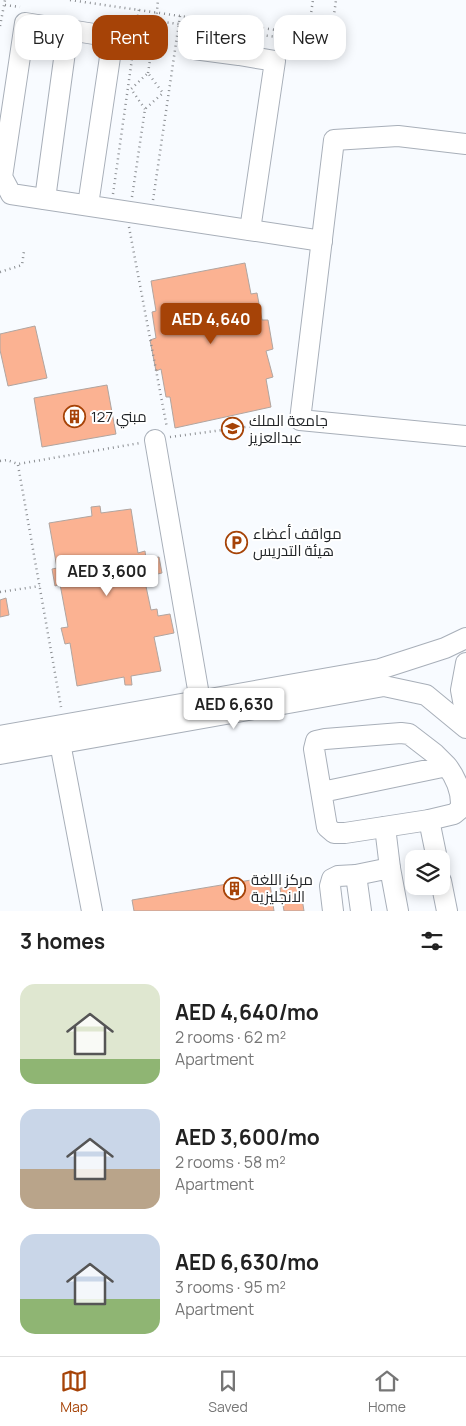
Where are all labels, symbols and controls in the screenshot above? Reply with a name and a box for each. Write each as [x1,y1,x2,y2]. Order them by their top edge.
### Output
chip: Buy [15,15,82,60]
chip: Rent [92,15,168,60]
chip: Filters [178,15,264,60]
chip: New [274,15,346,60]
pin: AED 4,640 [154,302,268,345]
text: AED 4,640 [172,308,250,330]
building icon: مبني 127 [63,404,87,428]
place label: مبني 127 [91,406,147,429]
place label: جامعة الملك عبدالعزيز [248,410,328,448]
school or university icon: جامعة الملك عبدالعزيز [221,417,245,441]
place label: مواقف أعضاء هيئة التدريس [253,523,342,561]
parking icon: مواقف أعضاء هيئة التدريس [225,530,249,554]
pin: AED 3,600 [50,554,164,597]
text: AED 3,600 [67,560,147,582]
pin: AED 6,630 [177,688,291,730]
text: AED 6,630 [194,693,274,715]
map controls [405,850,450,895]
button: layers [405,850,450,895]
place label: مركز اللغة الانجليزية [251,869,313,907]
building icon: مركز اللغة الانجليزية [223,876,247,900]
text: 3 homes [20,927,105,955]
icon: filters [418,927,446,955]
text: AED 4,640/mo [175,998,319,1026]
icon: home [60,1004,120,1064]
text: 2 rooms · 62 m² [175,1026,286,1048]
text: Apartment [175,1048,254,1070]
text: AED 3,600/mo [175,1123,320,1151]
icon: home [60,1129,120,1189]
text: 2 rooms · 58 m² [175,1151,286,1173]
text: Apartment [175,1173,254,1195]
text: AED 6,630/mo [175,1248,319,1276]
icon: home [60,1254,120,1314]
text: 3 rooms · 95 m² [175,1276,286,1298]
text: Apartment [175,1298,254,1320]
tab: Map [60,1367,88,1416]
tab: Saved [208,1367,248,1416]
tab: Home [368,1367,406,1416]

